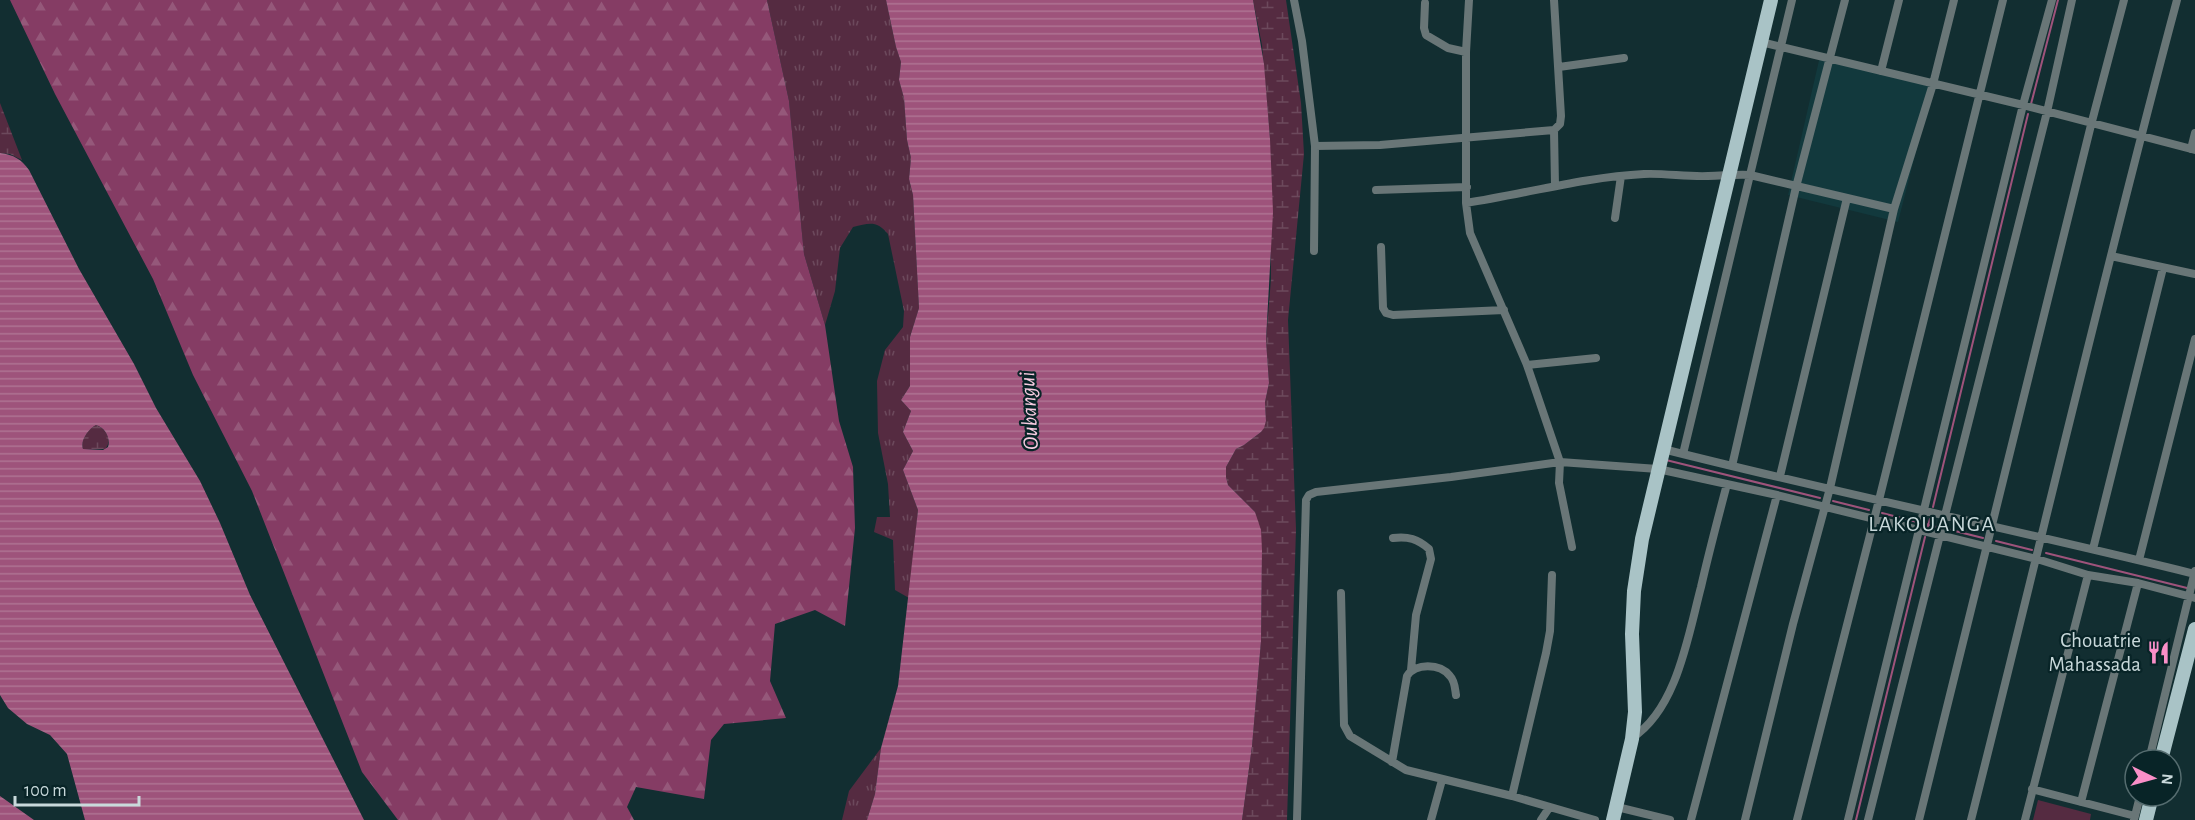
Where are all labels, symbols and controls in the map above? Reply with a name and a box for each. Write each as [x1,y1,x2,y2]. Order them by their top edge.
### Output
water label: Oubangui [1016,371,1042,451]
district label: LAKOUANGA [1868,513,1996,535]
place label: Chouatrie Mahassada [2049,630,2141,675]
restaurant icon: Chouatrie Mahassada [2146,639,2172,665]
north arrow [2123,748,2183,808]
scale bar [15,769,140,807]
text: N [2158,773,2175,785]
text: 100 m [24,782,67,800]

